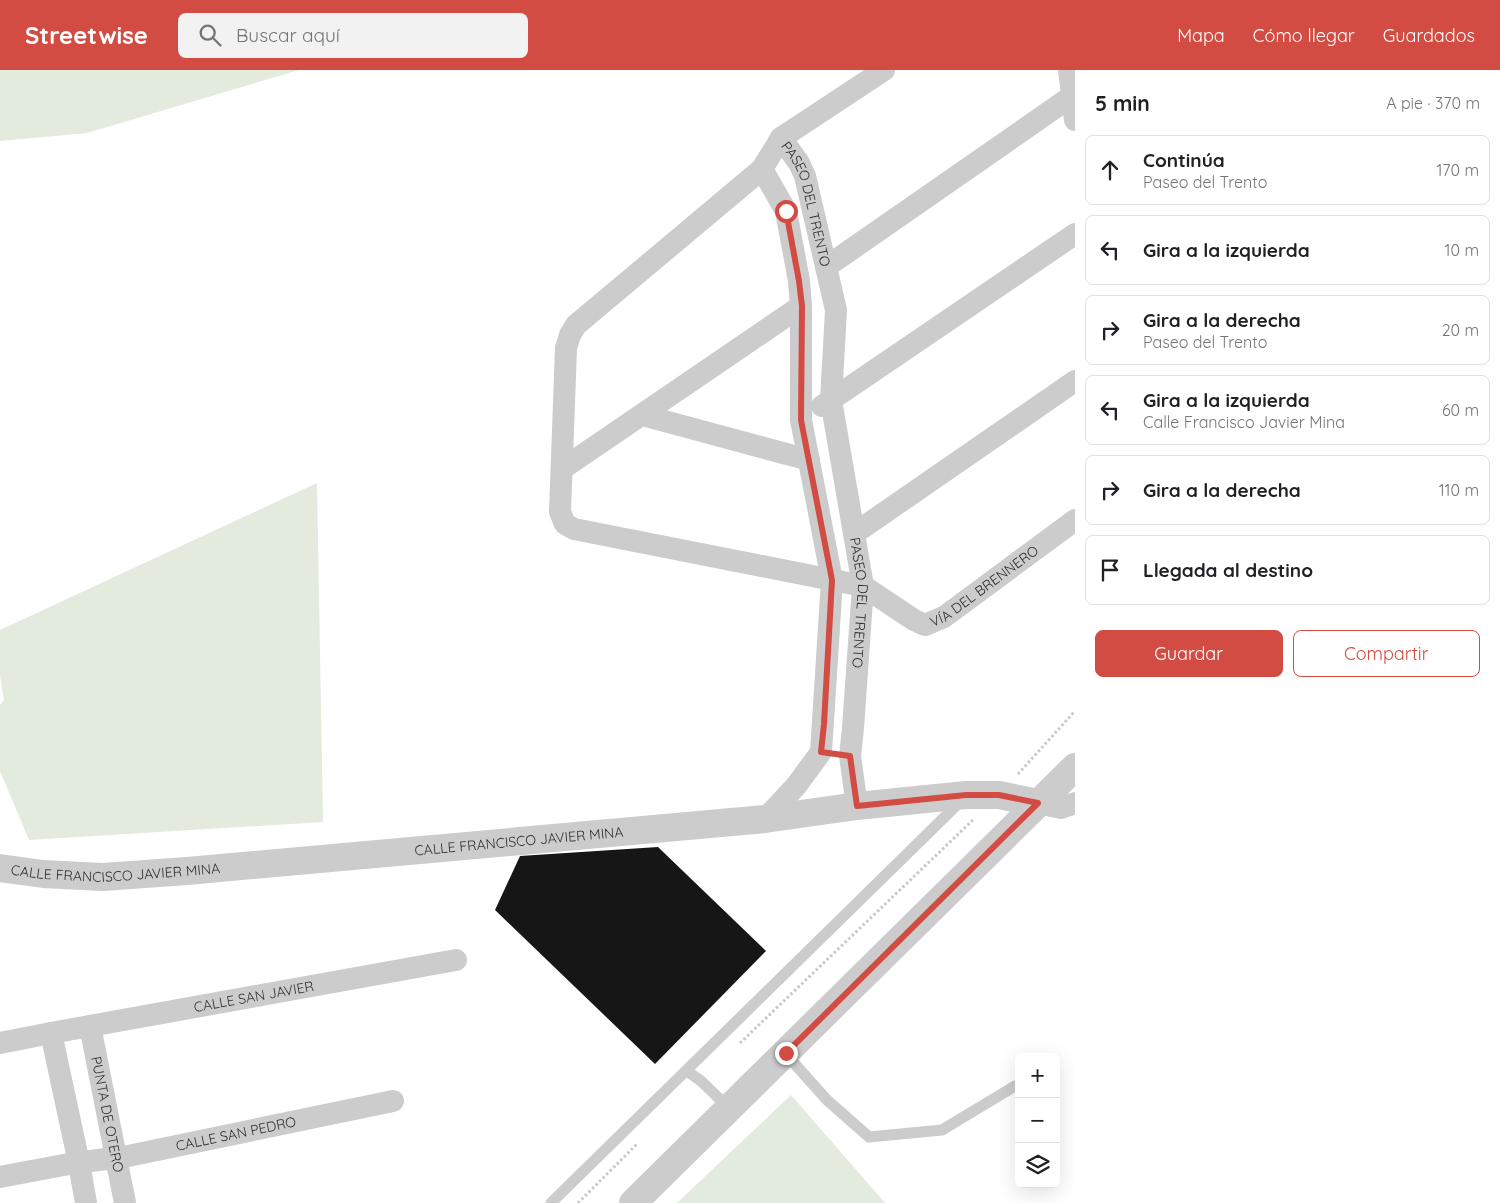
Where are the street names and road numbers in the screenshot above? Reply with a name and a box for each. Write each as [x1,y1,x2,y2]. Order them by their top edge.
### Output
street label: PASEO DEL TRENTO [777,138,835,269]
street label: PASEO DEL TRENTO [846,536,872,669]
street label: VÍA DEL BRENNERO [927,541,1042,631]
street label: CALLE FRANCISCO JAVIER MINA [414,823,624,859]
street label: CALLE FRANCISCO JAVIER MINA [10,859,221,886]
street label: CALLE SAN JAVIER [192,977,315,1016]
street label: PUNTA DE OTERO [87,1055,128,1174]
street label: CALLE SAN PEDRO [174,1112,298,1155]

